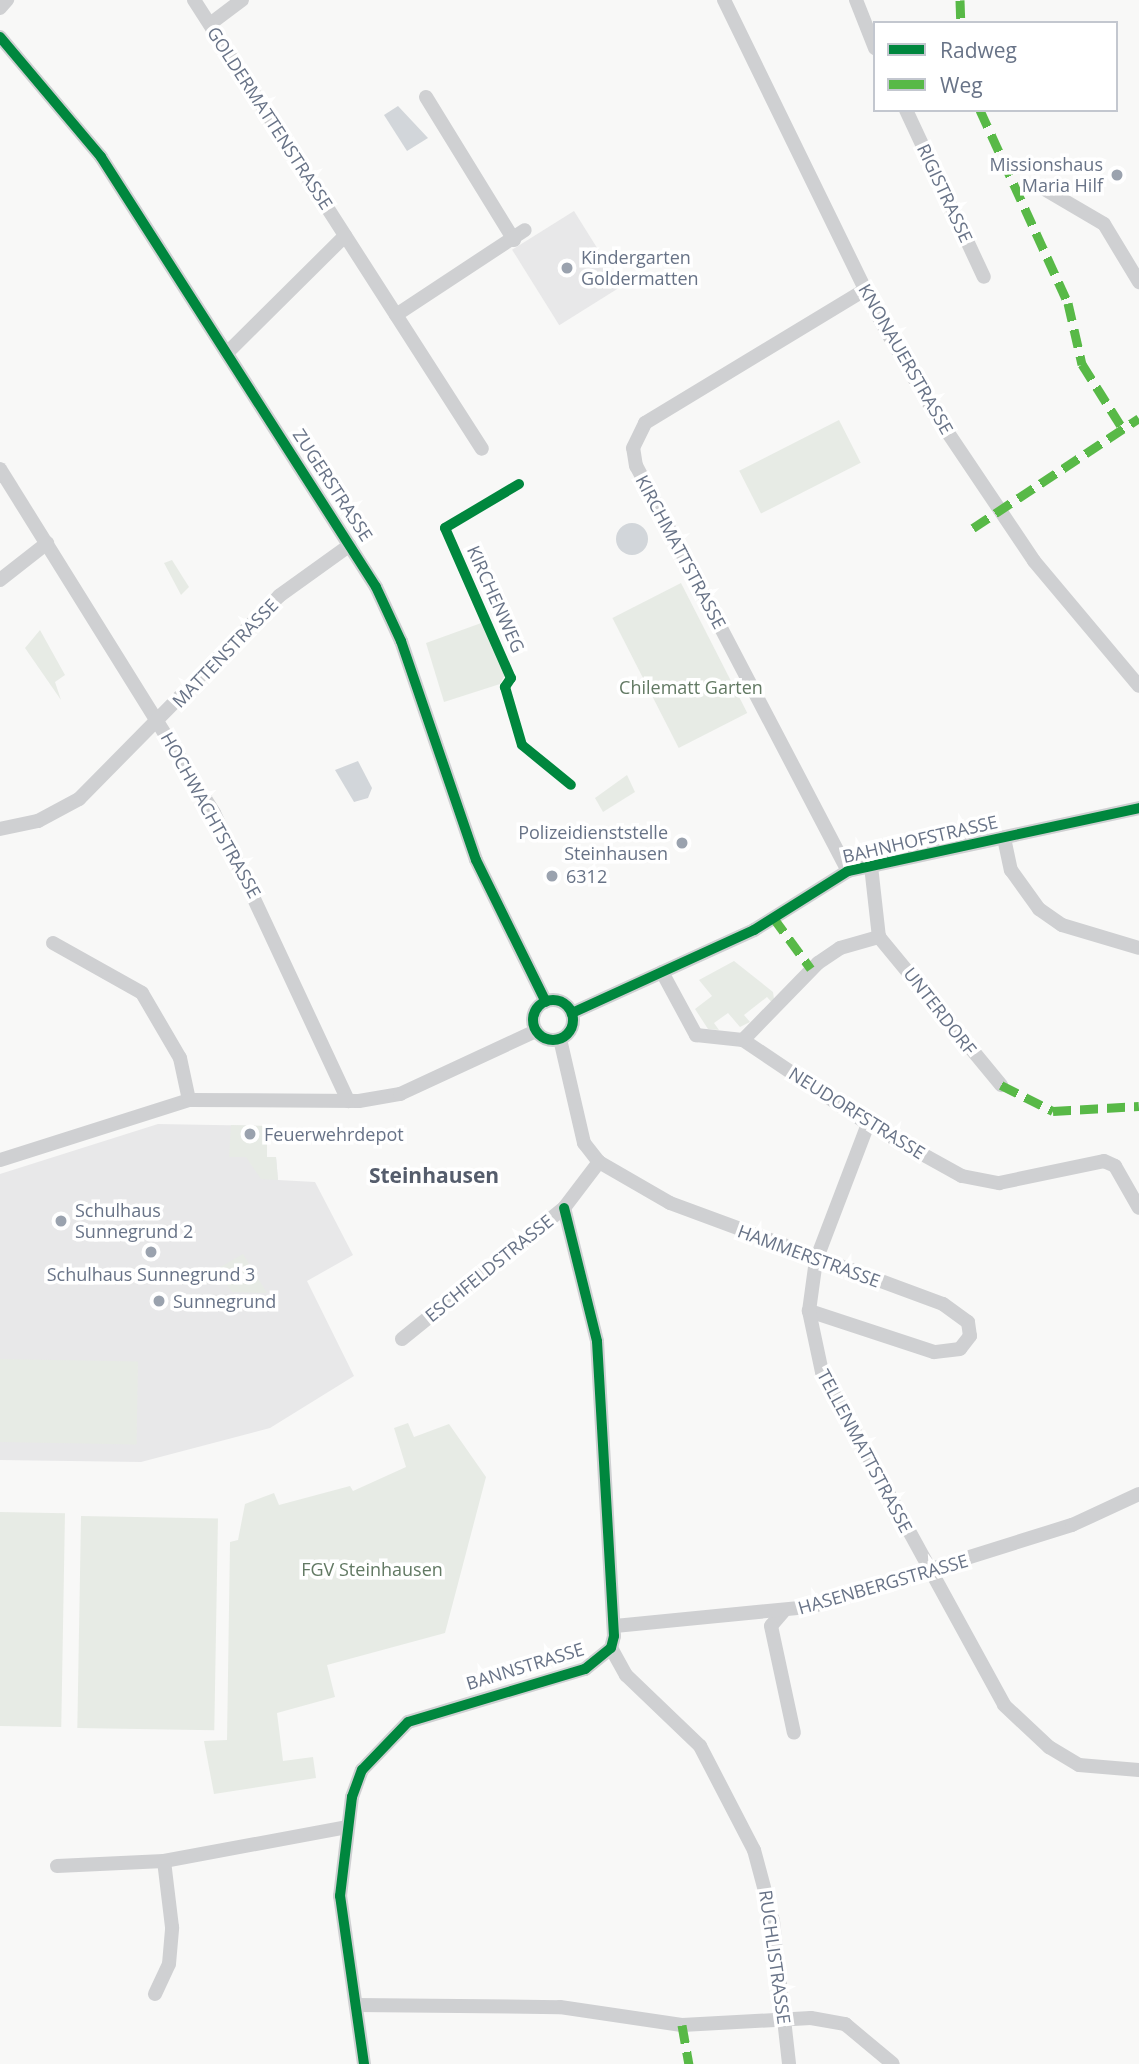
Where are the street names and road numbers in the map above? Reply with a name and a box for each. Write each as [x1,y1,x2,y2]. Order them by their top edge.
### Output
street label: GOLDERMATTENSTRASSE [203,23,337,213]
street label: RIGISTRASSE [913,140,977,246]
street label: KNONAUERSTRASSE [854,280,958,438]
street label: ZUGERSTRASSE [289,425,377,545]
street label: KIRCHMATTSTRASSE [631,471,731,633]
street label: KIRCHENWEG [463,542,529,656]
street label: MATTENSTRASSE [168,594,282,712]
street label: HOCHWACHTSTRASSE [156,728,266,902]
street label: BAHNHOFSTRASSE [840,811,1000,867]
street label: UNTERDORF [899,963,981,1059]
street label: NEUDORFSTRASSE [785,1062,929,1164]
street label: ESCHFELDSTRASSE [421,1210,557,1326]
street label: HAMMERSTRASSE [735,1220,883,1292]
street label: TELLENMATTSTRASSE [813,1366,917,1536]
street label: HASENBERGSTRASSE [795,1549,971,1619]
street label: BANNSTRASSE [463,1638,587,1694]
street label: RUCHLISTRASSE [755,1889,795,2025]

